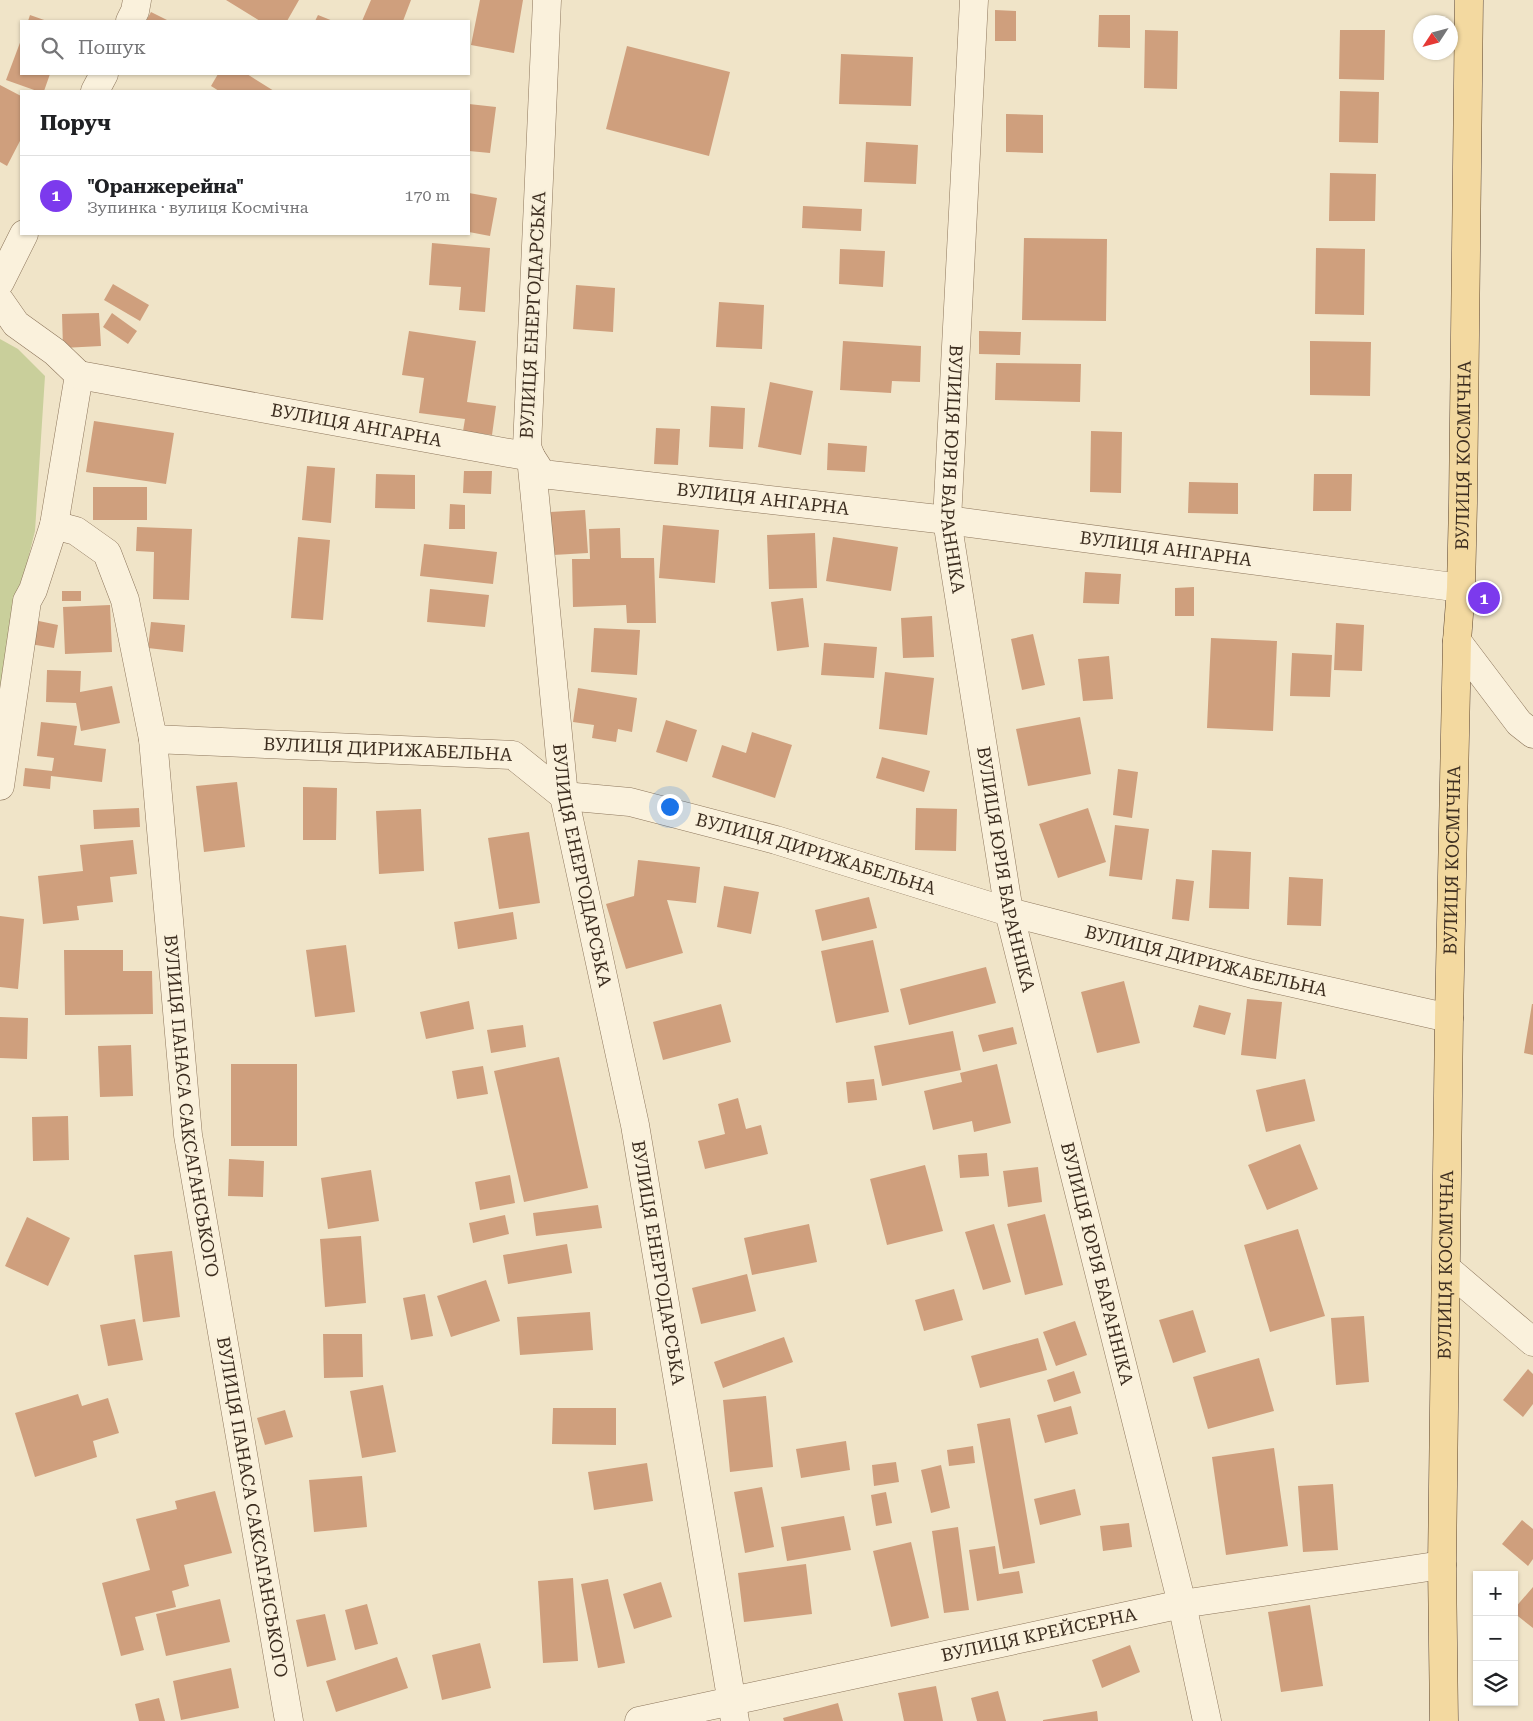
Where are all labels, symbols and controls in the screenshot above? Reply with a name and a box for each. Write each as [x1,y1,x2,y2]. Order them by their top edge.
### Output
north arrow [1413,15,1458,60]
search box [20,20,470,75]
icon: search [38,34,66,62]
text: Пошук [78,36,146,59]
text: Поруч [40,111,111,135]
text: "Оранжерейна" [87,175,244,198]
text: 1 [52,186,60,205]
text: 170 m [404,186,450,205]
street label: ВУЛИЦЯ ЕНЕРГОДАРСЬКА [516,190,549,439]
text: Зупинка · вулиця Космічна [87,198,309,217]
street label: ВУЛИЦЯ ЮРІЯ БАРАННІКА [937,344,970,595]
street label: ВУЛИЦЯ КОСМІЧНА [1451,360,1475,550]
street label: ВУЛИЦЯ АНГАРНА [269,399,444,451]
street label: ВУЛИЦЯ АНГАРНА [676,478,851,519]
street label: ВУЛИЦЯ АНГАРНА [1079,527,1254,570]
pin: 1 [1468,579,1500,617]
street label: ВУЛИЦЯ ДИРИЖАБЕЛЬНА [263,733,513,765]
street label: ВУЛИЦЯ ЕНЕРГОДАРСЬКА [549,742,616,989]
street label: ВУЛИЦЯ ЮРІЯ БАРАННІКА [973,745,1040,995]
street label: ВУЛИЦЯ КОСМІЧНА [1439,765,1464,955]
your location [657,794,683,820]
street label: ВУЛИЦЯ ДИРИЖАБЕЛЬНА [694,809,939,899]
street label: ВУЛИЦЯ ДИРИЖАБЕЛЬНА [1083,921,1330,1001]
street label: ВУЛИЦЯ ПАНАСА САКСАГАНСЬКОГО [160,934,223,1279]
street label: ВУЛИЦЯ ЕНЕРГОДАРСЬКА [628,1139,690,1387]
street label: ВУЛИЦЯ ЮРІЯ БАРАННІКА [1057,1140,1138,1388]
street label: ВУЛИЦЯ КОСМІЧНА [1434,1170,1457,1360]
street label: ВУЛИЦЯ ПАНАСА САКСАГАНСЬКОГО [213,1335,292,1679]
map controls [1473,1571,1518,1706]
button: + [1473,1571,1518,1616]
street label: ВУЛИЦЯ КРЕЙСЕРНА [939,1603,1139,1666]
button: − [1473,1616,1518,1661]
button: layers [1473,1661,1518,1706]

